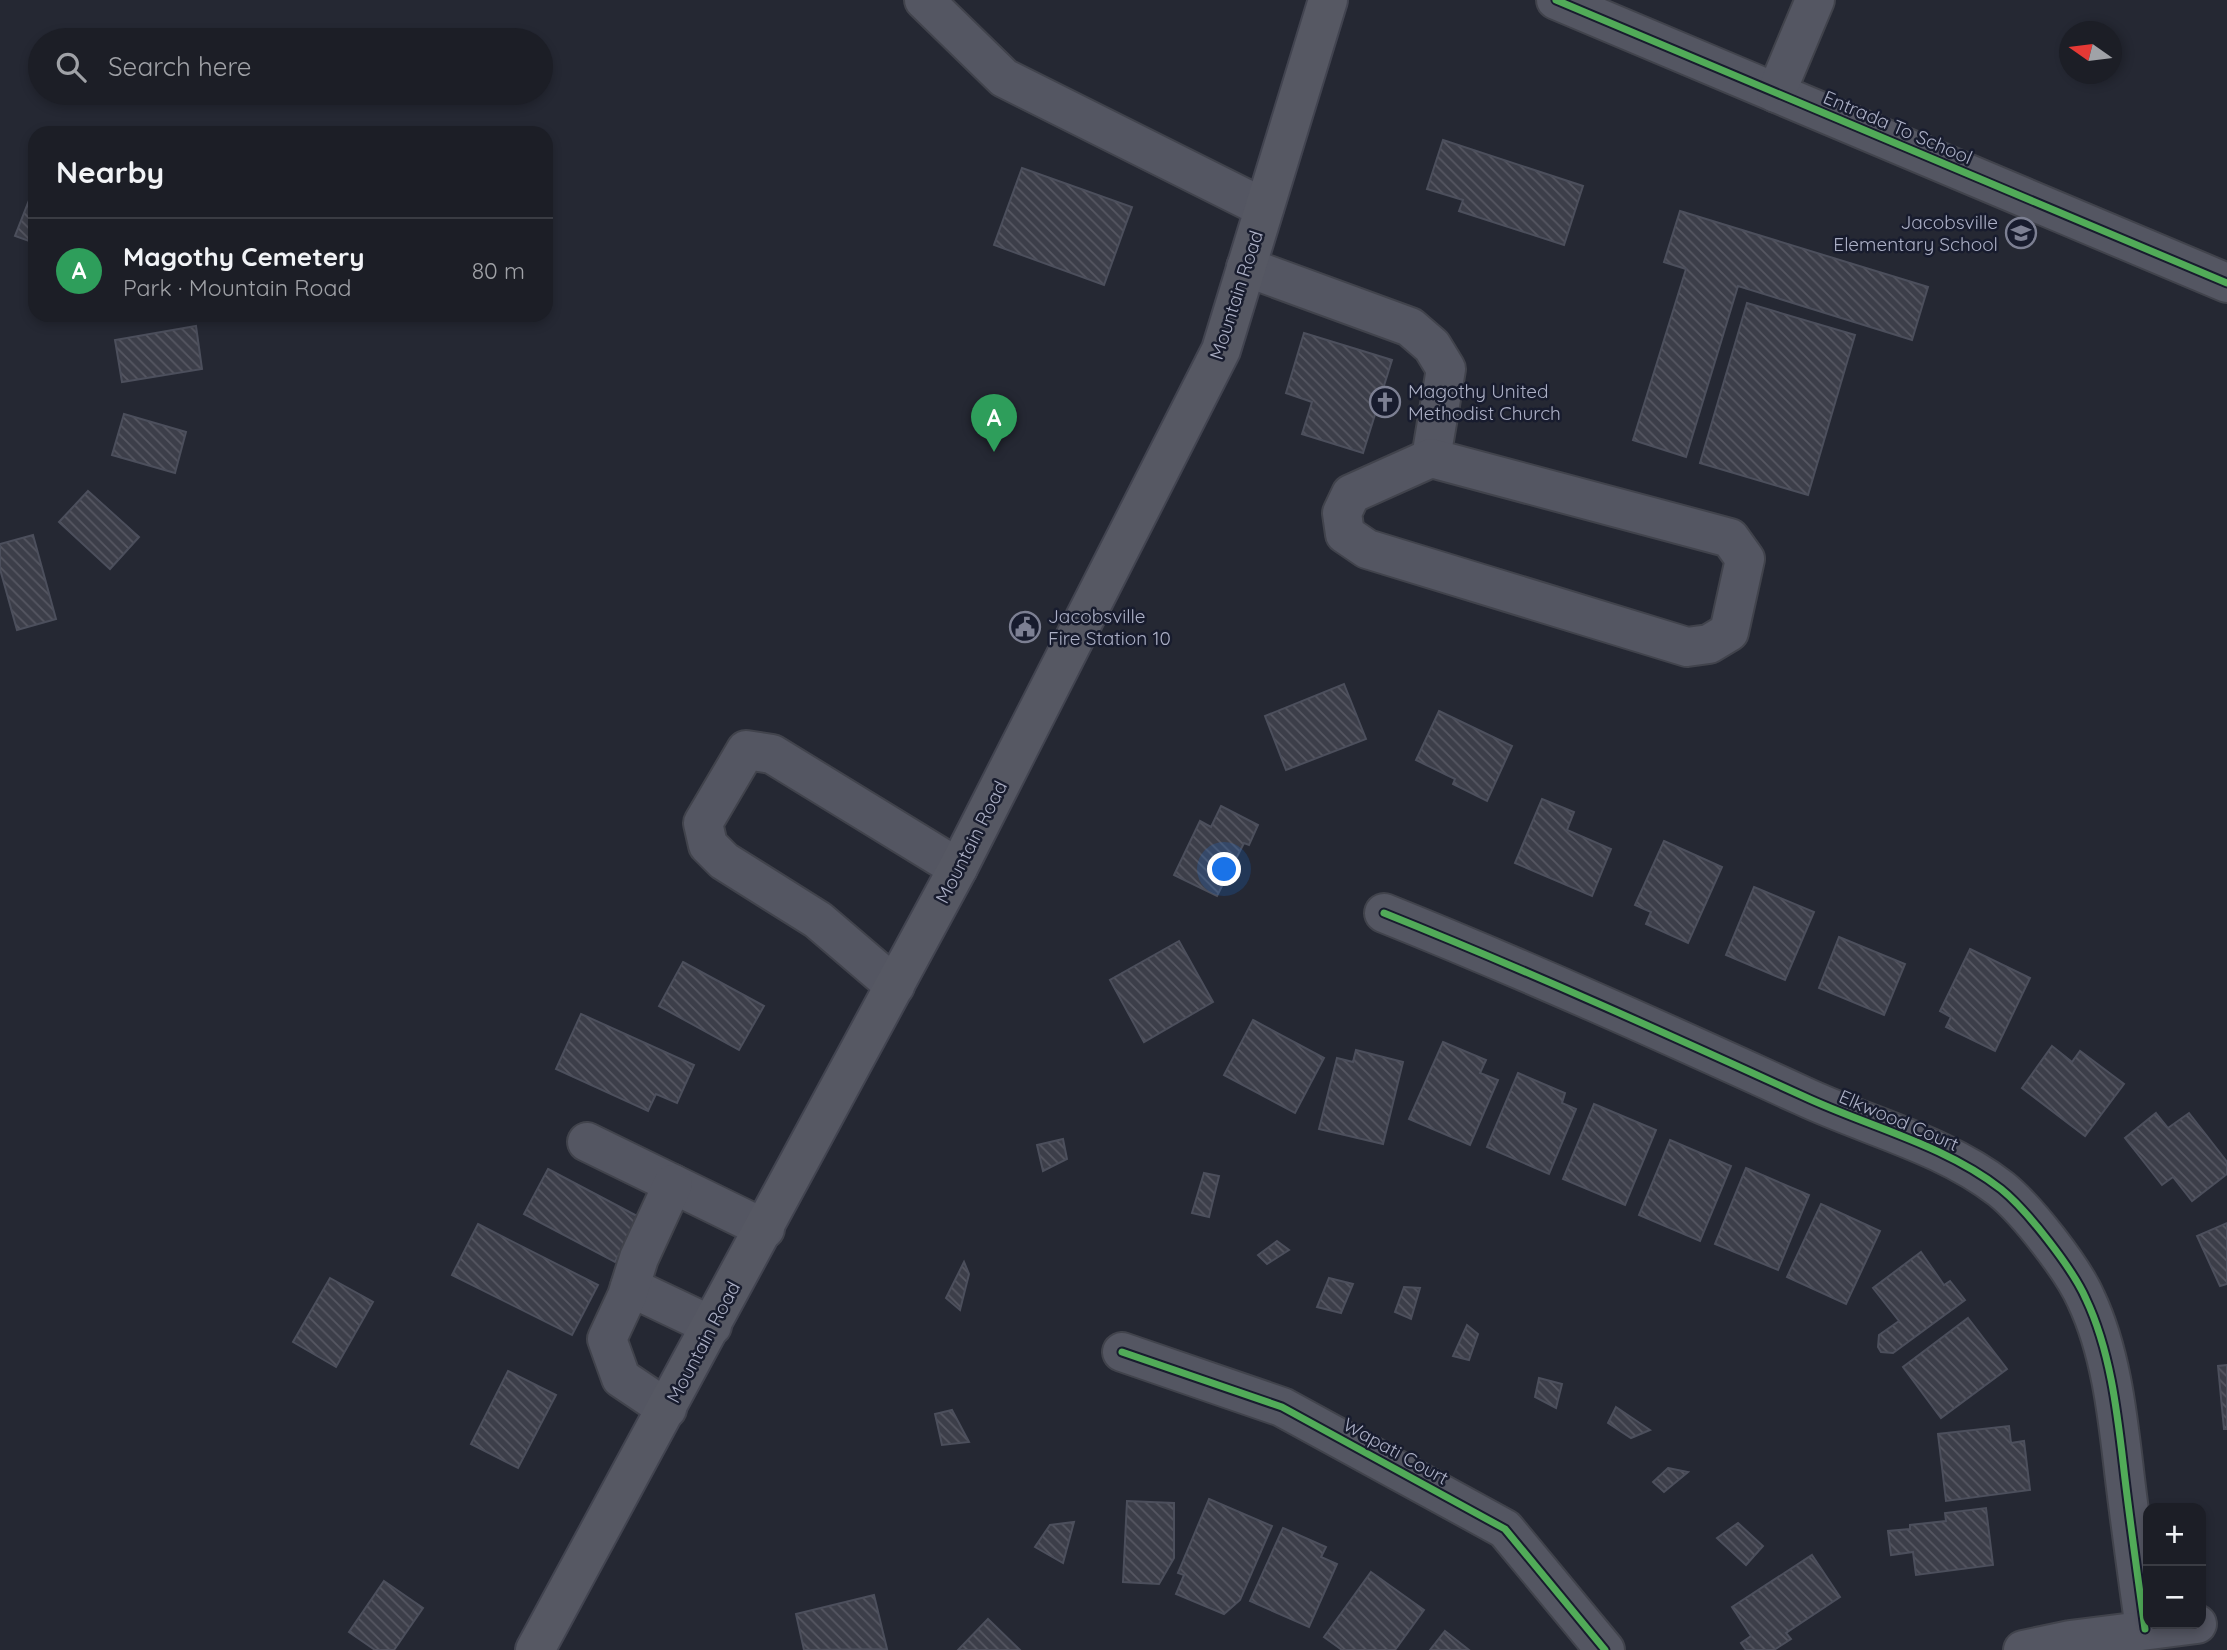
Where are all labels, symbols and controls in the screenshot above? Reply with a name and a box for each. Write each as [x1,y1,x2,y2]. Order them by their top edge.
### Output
north arrow [2059,21,2122,84]
search box [28,28,553,105]
icon: search [52,48,90,86]
text: Search here [108,50,252,83]
street label: Entrada To School [1820,85,1976,169]
text: Nearby [56,153,164,191]
place label: Jacobsville Elementary School [1833,210,1998,256]
school or university icon: Jacobsville Elementary School [2004,216,2038,250]
street label: Mountain Road [1204,227,1268,363]
text: Magothy Cemetery [123,240,365,273]
text: A [72,256,86,285]
text: 80 m [472,256,525,285]
text: Park · Mountain Road [123,273,351,302]
place label: Magothy United Methodist Church [1408,379,1561,425]
church icon: Magothy United Methodist Church [1368,385,1402,419]
pin: A [971,394,1017,452]
place label: Jacobsville Fire Station 10 [1048,604,1171,650]
public building icon: Jacobsville Fire Station 10 [1008,610,1042,644]
street label: Mountain Road [930,777,1012,907]
your location [1207,852,1241,886]
street label: Elkwood Court [1836,1084,1962,1156]
street label: Mountain Road [661,1277,745,1407]
street label: Wapati Court [1339,1412,1453,1490]
map controls [2143,1503,2206,1629]
button: + [2143,1503,2206,1566]
button: − [2143,1566,2206,1629]

